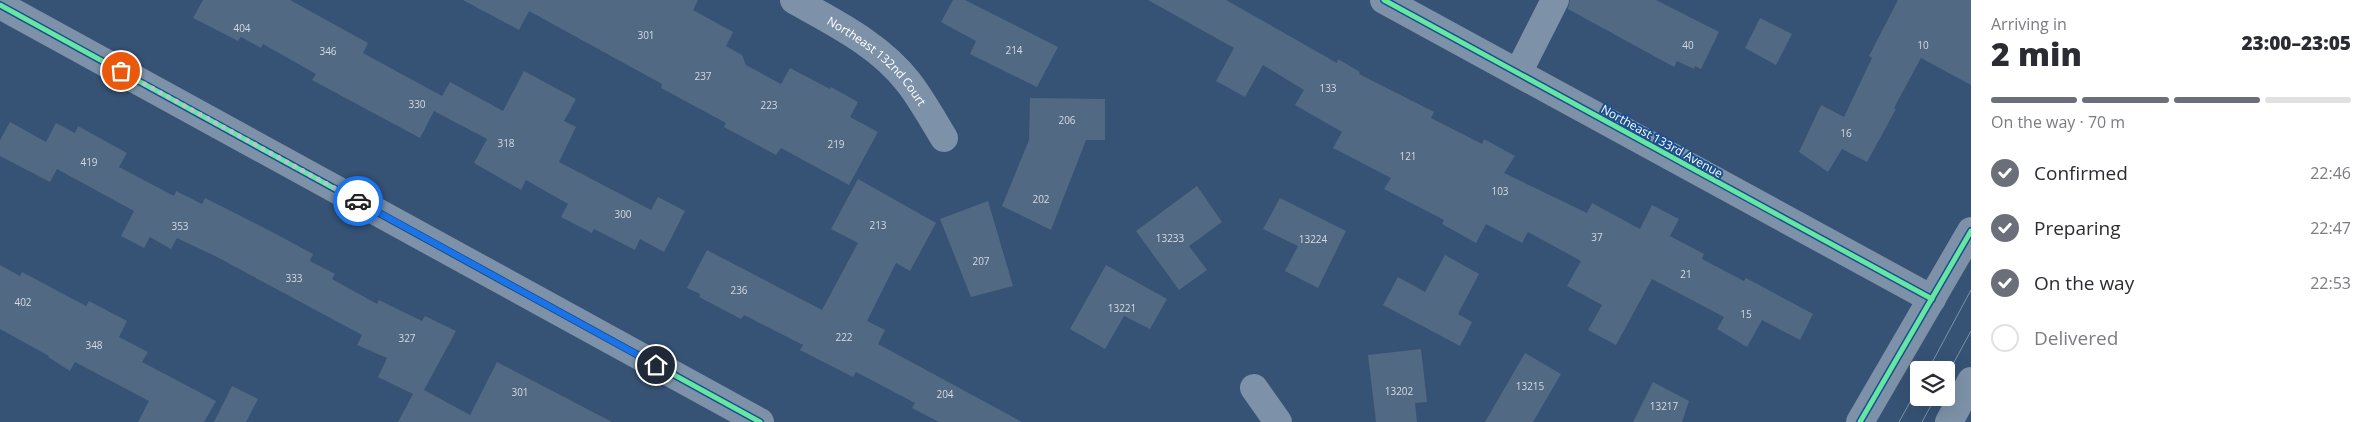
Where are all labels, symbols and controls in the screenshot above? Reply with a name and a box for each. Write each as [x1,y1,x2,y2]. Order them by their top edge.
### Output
street label: Northeast 132nd Court [824,12,931,109]
text: Arriving in [1991,13,2067,35]
house number: 404 [233,21,251,35]
house number: 301 [637,28,655,42]
text: 23:00–23:05 [2241,30,2351,56]
text: 2 min [1991,32,2082,75]
house number: 40 [1682,38,1694,52]
house number: 10 [1917,38,1929,52]
house number: 214 [1005,43,1023,57]
house number: 346 [319,44,337,58]
pin [100,50,142,92]
icon: bag [107,57,135,85]
house number: 237 [694,69,712,83]
house number: 133 [1319,81,1337,95]
house number: 330 [408,97,426,111]
house number: 223 [760,98,778,112]
street label: Northeast 133rd Avenue [1598,100,1726,182]
text: On the way · 70 m [1991,111,2125,133]
house number: 206 [1058,113,1076,127]
house number: 16 [1840,126,1852,140]
house number: 318 [497,136,515,150]
house number: 219 [827,137,845,151]
house number: 121 [1399,149,1417,163]
house number: 419 [80,155,98,169]
icon: check [1991,159,2019,187]
text: Confirmed [2034,160,2128,186]
text: 22:46 [2310,162,2351,184]
courier [333,176,383,226]
house number: 103 [1491,184,1509,198]
icon: car [344,187,372,215]
house number: 202 [1032,192,1050,206]
house number: 300 [614,207,632,221]
icon: check [1991,214,2019,242]
text: Preparing [2034,215,2121,241]
text: 22:47 [2310,217,2351,239]
house number: 213 [869,218,887,232]
house number: 353 [171,219,189,233]
house number: 37 [1591,230,1603,244]
house number: 13233 [1156,231,1185,245]
house number: 13224 [1299,232,1328,246]
house number: 207 [972,254,990,268]
house number: 21 [1680,267,1692,281]
icon: check [1991,269,2019,297]
text: On the way [2034,270,2134,296]
house number: 333 [285,271,303,285]
text: 22:53 [2310,272,2351,294]
house number: 236 [730,283,748,297]
house number: 402 [14,295,32,309]
house number: 13221 [1108,301,1136,315]
house number: 15 [1740,307,1752,321]
text: Delivered [2034,325,2118,351]
house number: 222 [835,330,853,344]
house number: 327 [398,331,416,345]
house number: 348 [85,338,103,352]
pin [635,344,677,386]
icon: home [642,351,670,379]
map controls [1910,361,1955,406]
button: layers [1910,361,1955,406]
house number: 13215 [1516,379,1545,393]
house number: 13202 [1385,384,1414,398]
house number: 301 [511,385,529,399]
house number: 204 [936,387,954,401]
house number: 13217 [1650,399,1679,413]

